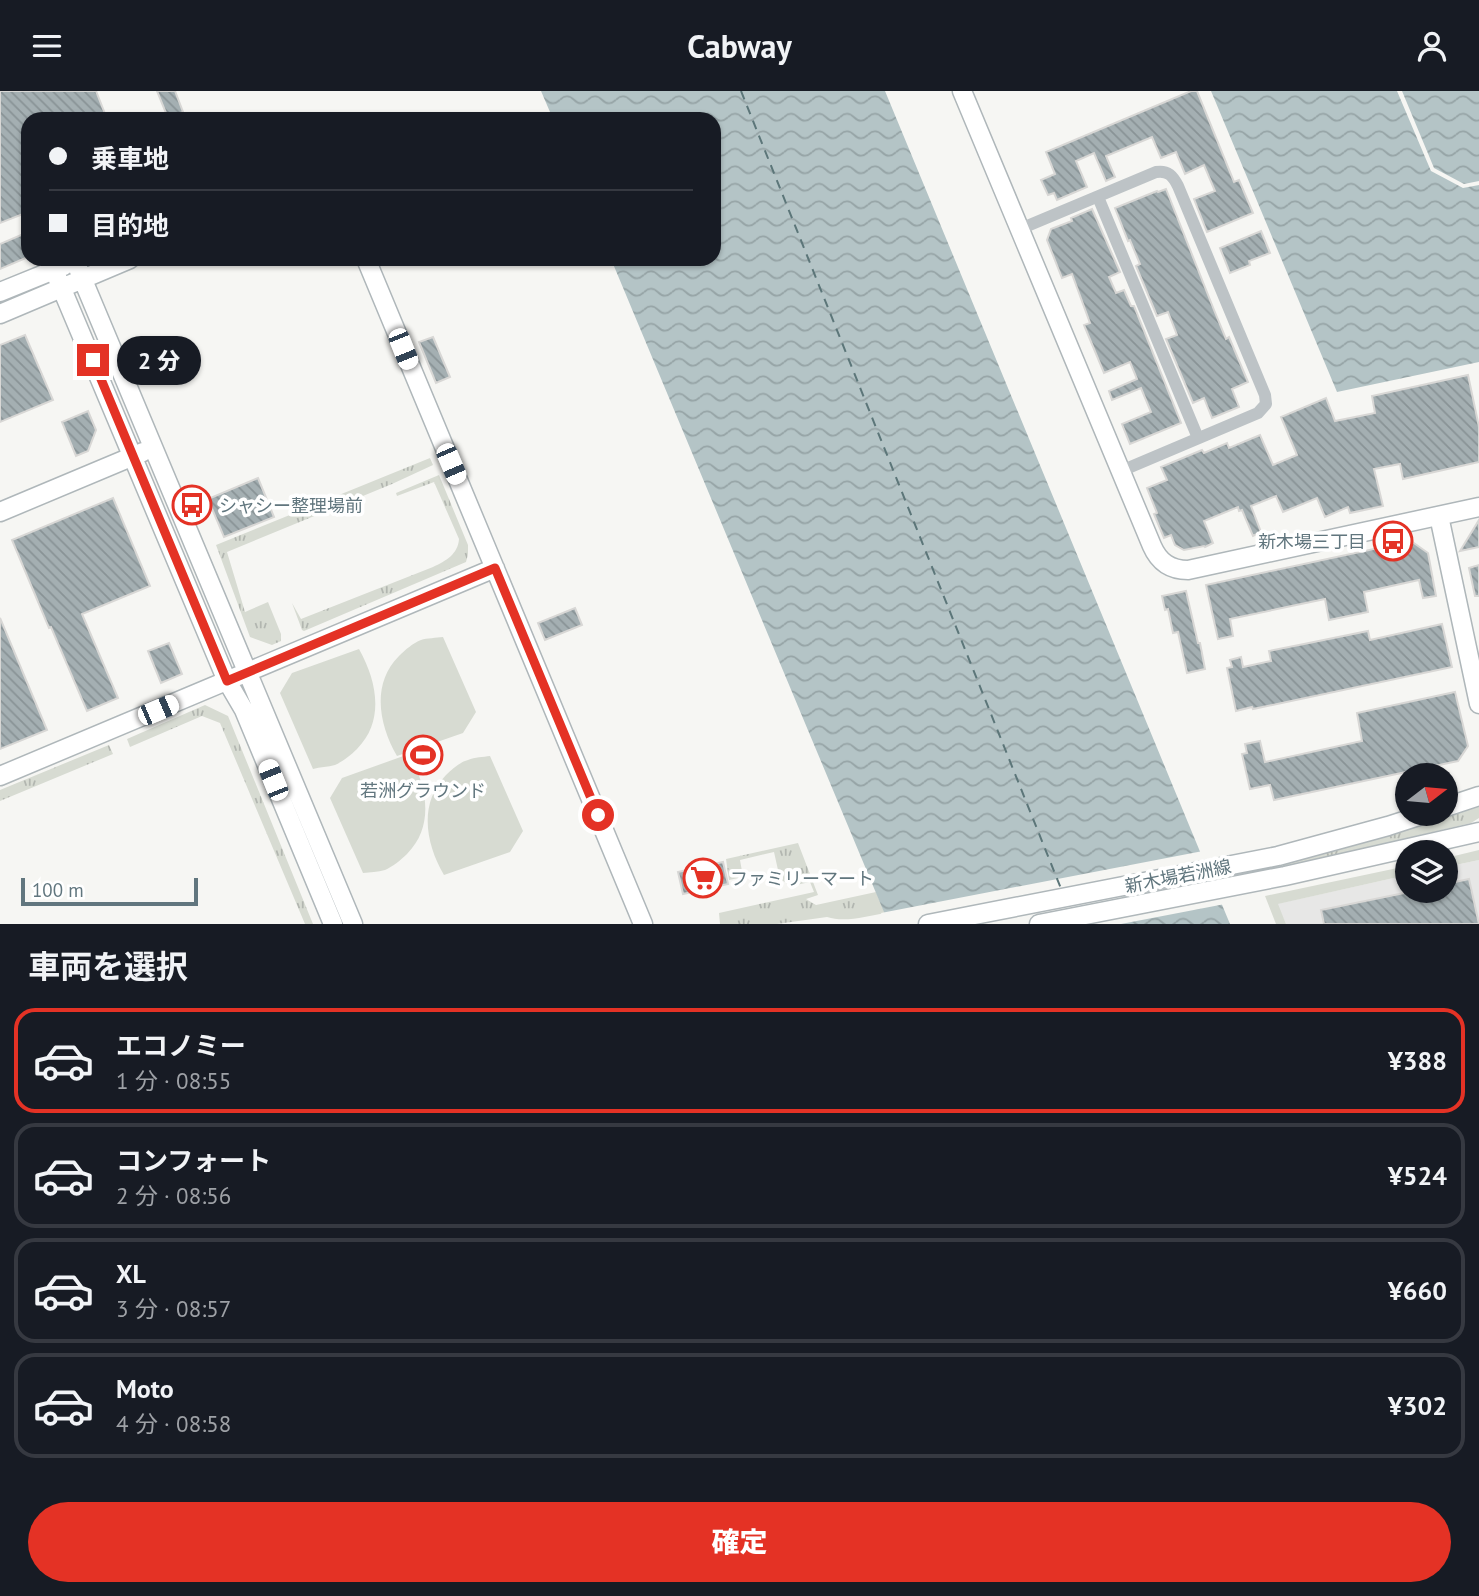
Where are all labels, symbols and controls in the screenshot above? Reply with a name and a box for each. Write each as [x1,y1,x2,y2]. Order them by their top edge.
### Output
text: Cabway [687,25,792,67]
icon: menu [28,27,66,65]
icon: person [1413,27,1451,65]
text: 乗車地 [91,142,169,175]
text: 目的地 [91,209,169,242]
car [386,326,421,372]
callout: 2 分 [118,335,202,385]
route end [77,344,109,376]
text: 2 分 [138,346,180,375]
car [434,441,469,487]
bus stop icon: シャシー整理場前 [171,484,213,526]
place label: シャシー整理場前 [219,494,363,517]
bus stop icon: 新木場三丁目 [1372,520,1414,562]
place label: 新木場三丁目 [1258,530,1366,553]
car [135,692,182,728]
sports icon: 若洲グラウンド [402,734,444,776]
car [256,757,291,803]
north arrow [1395,763,1458,826]
map controls [1395,763,1458,903]
place label: 若洲グラウンド [360,779,486,802]
route start [582,799,614,831]
button: layers [1395,840,1458,903]
street label: 新木場若洲線 [1123,854,1233,898]
supermarket icon: ファミリーマート [682,857,724,899]
place label: ファミリーマート [730,867,874,890]
scale bar [21,875,198,907]
text: 100 m [32,878,84,902]
text: 車両を選択 [28,945,188,987]
icon: car [32,1029,95,1092]
text: エコノミー [116,1029,246,1062]
text: ¥388 [1388,1044,1447,1077]
text: 1 分 · 08:55 [116,1066,231,1095]
icon: car [32,1144,95,1207]
text: コンフォート [116,1144,271,1177]
text: ¥524 [1388,1159,1447,1192]
text: 2 分 · 08:56 [116,1181,231,1210]
text: XL [116,1257,146,1290]
icon: car [32,1259,95,1322]
text: ¥660 [1388,1274,1447,1307]
text: 3 分 · 08:57 [116,1294,231,1323]
text: Moto [116,1372,174,1405]
icon: car [32,1374,95,1437]
text: ¥302 [1388,1389,1447,1422]
text: 4 分 · 08:58 [116,1409,231,1438]
button: 確定 [28,1502,1451,1582]

